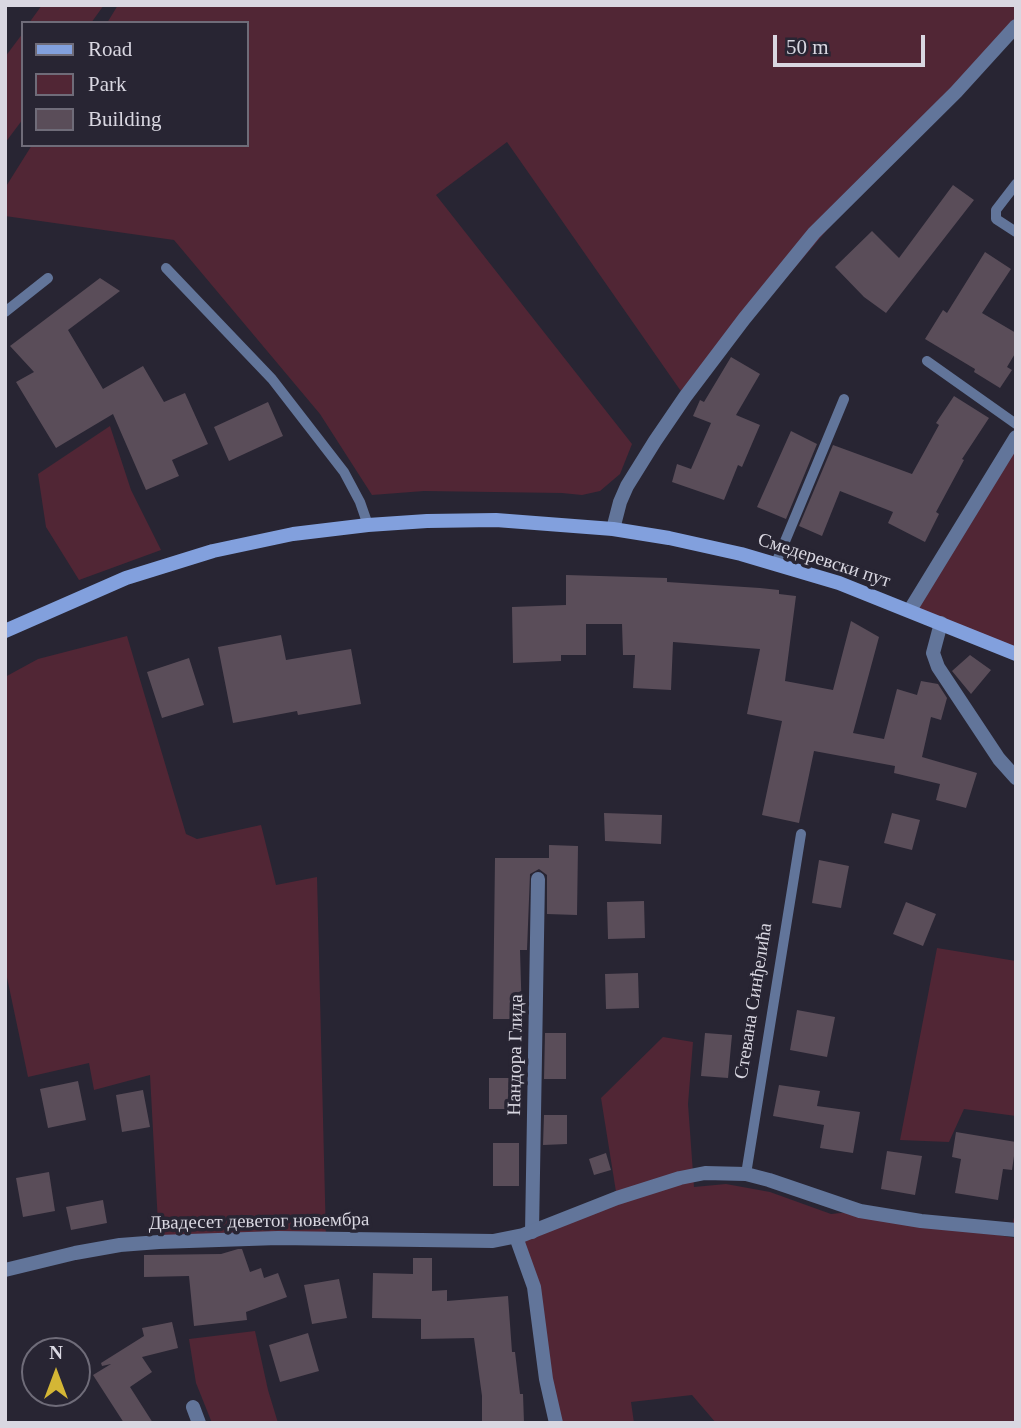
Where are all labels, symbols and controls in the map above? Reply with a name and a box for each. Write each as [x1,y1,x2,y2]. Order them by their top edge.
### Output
legend [21,21,248,147]
scale bar [776,21,928,65]
text: 50 m [786,35,829,59]
text: Road [88,37,132,61]
text: Park [88,72,127,96]
text: Building [88,107,162,131]
street label: Смедеревски пут [755,529,893,593]
street label: Стевана Синђелића [730,921,778,1081]
street label: Нандора Глида [504,994,528,1116]
street label: Двадесет деветог новембра [148,1209,370,1235]
north arrow [21,1337,91,1407]
text: N [49,1342,63,1363]

